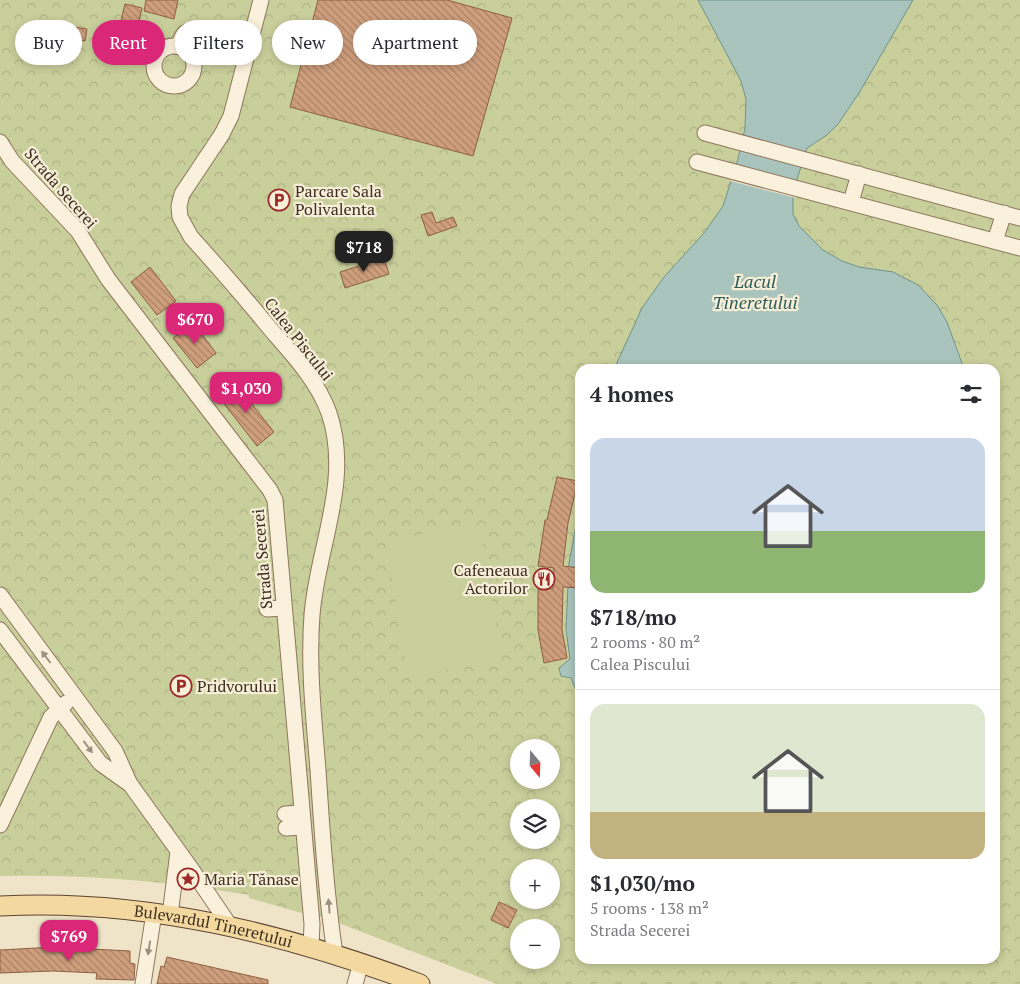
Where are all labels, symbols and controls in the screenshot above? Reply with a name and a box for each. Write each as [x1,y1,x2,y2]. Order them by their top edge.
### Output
chip: Buy [15,20,82,65]
chip: Rent [92,20,165,65]
chip: Filters [175,20,262,65]
chip: New [272,20,343,65]
chip: Apartment [353,20,477,65]
street label: Strada Secerei [20,143,102,233]
place label: Parcare Sala Polivalenta [295,180,382,220]
parking icon: Parcare Sala Polivalenta [267,188,291,212]
pin: $718 [334,230,394,273]
text: $718 [346,236,382,258]
water label: Lacul Tineretului [712,269,798,314]
street label: Calea Piscului [260,293,339,385]
pin: $670 [165,302,225,345]
text: $670 [177,308,213,330]
pin: $1,030 [205,372,287,414]
text: $1,030 [221,377,271,399]
text: 4 homes [590,380,674,408]
icon: filters [957,380,985,408]
icon: home [743,471,833,561]
street label: Strada Secerei [247,508,277,610]
place label: Cafeneaua Actorilor [453,559,529,599]
restaurant icon: Cafeneaua Actorilor [532,567,556,591]
text: $718/mo [590,603,677,631]
text: 2 rooms · 80 m² [590,631,700,653]
one-way arrow [41,650,51,664]
text: Calea Piscului [590,653,690,675]
parking icon: Pridvorului [169,674,193,698]
place label: Pridvorului [197,675,277,697]
icon: home [743,736,833,826]
north arrow [510,739,560,789]
map controls [510,739,560,969]
one-way arrow [83,740,94,753]
button: layers [510,799,560,849]
button: + [510,859,560,909]
place icon: Maria Tănase [176,867,200,891]
place label: Maria Tănase [204,868,299,890]
text: $1,030/mo [590,869,695,897]
text: 5 rooms · 138 m² [590,897,709,919]
one-way arrow [325,898,333,914]
street label: Bulevardul Tineretului [133,899,295,953]
button: − [510,919,560,969]
text: Strada Secerei [590,919,690,941]
pin: $769 [39,920,99,962]
text: $769 [51,925,87,947]
one-way arrow [144,941,152,957]

